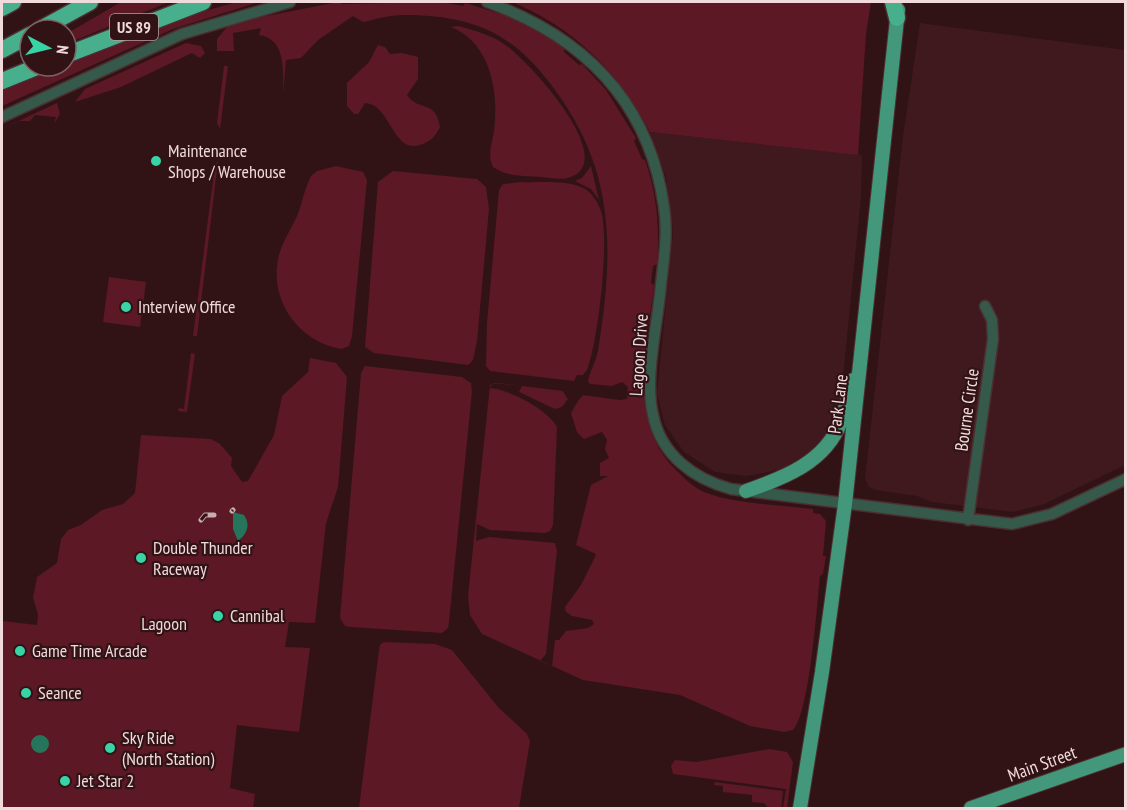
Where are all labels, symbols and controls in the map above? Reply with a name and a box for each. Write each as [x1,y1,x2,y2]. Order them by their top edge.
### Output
road number: US 89 [110,14,158,40]
north arrow [18,18,78,78]
text: N [52,44,73,55]
place label: Maintenance Shops / Warehouse [168,139,286,183]
marker: Maintenance Shops / Warehouse [149,154,163,168]
place label: Interview Office [138,295,235,318]
marker: Interview Office [119,300,133,314]
street label: Lagoon Drive [624,313,653,397]
street label: Bourne Circle [949,367,984,453]
street label: Park Lane [822,373,853,435]
place label: Double Thunder Raceway [153,536,253,580]
marker: Double Thunder Raceway [134,551,148,565]
place label: Cannibal [230,604,285,627]
marker: Cannibal [211,609,225,623]
park label: Lagoon [141,612,187,635]
place label: Game Time Arcade [32,639,147,662]
marker: Game Time Arcade [13,644,27,658]
place label: Seance [38,681,82,704]
marker: Seance [19,686,33,700]
place label: Sky Ride (North Station) [122,726,215,770]
street label: Main Street [1004,740,1079,787]
marker: Sky Ride (North Station) [103,741,117,755]
place label: Jet Star 2 [76,769,134,792]
marker: Jet Star 2 [58,774,72,788]

